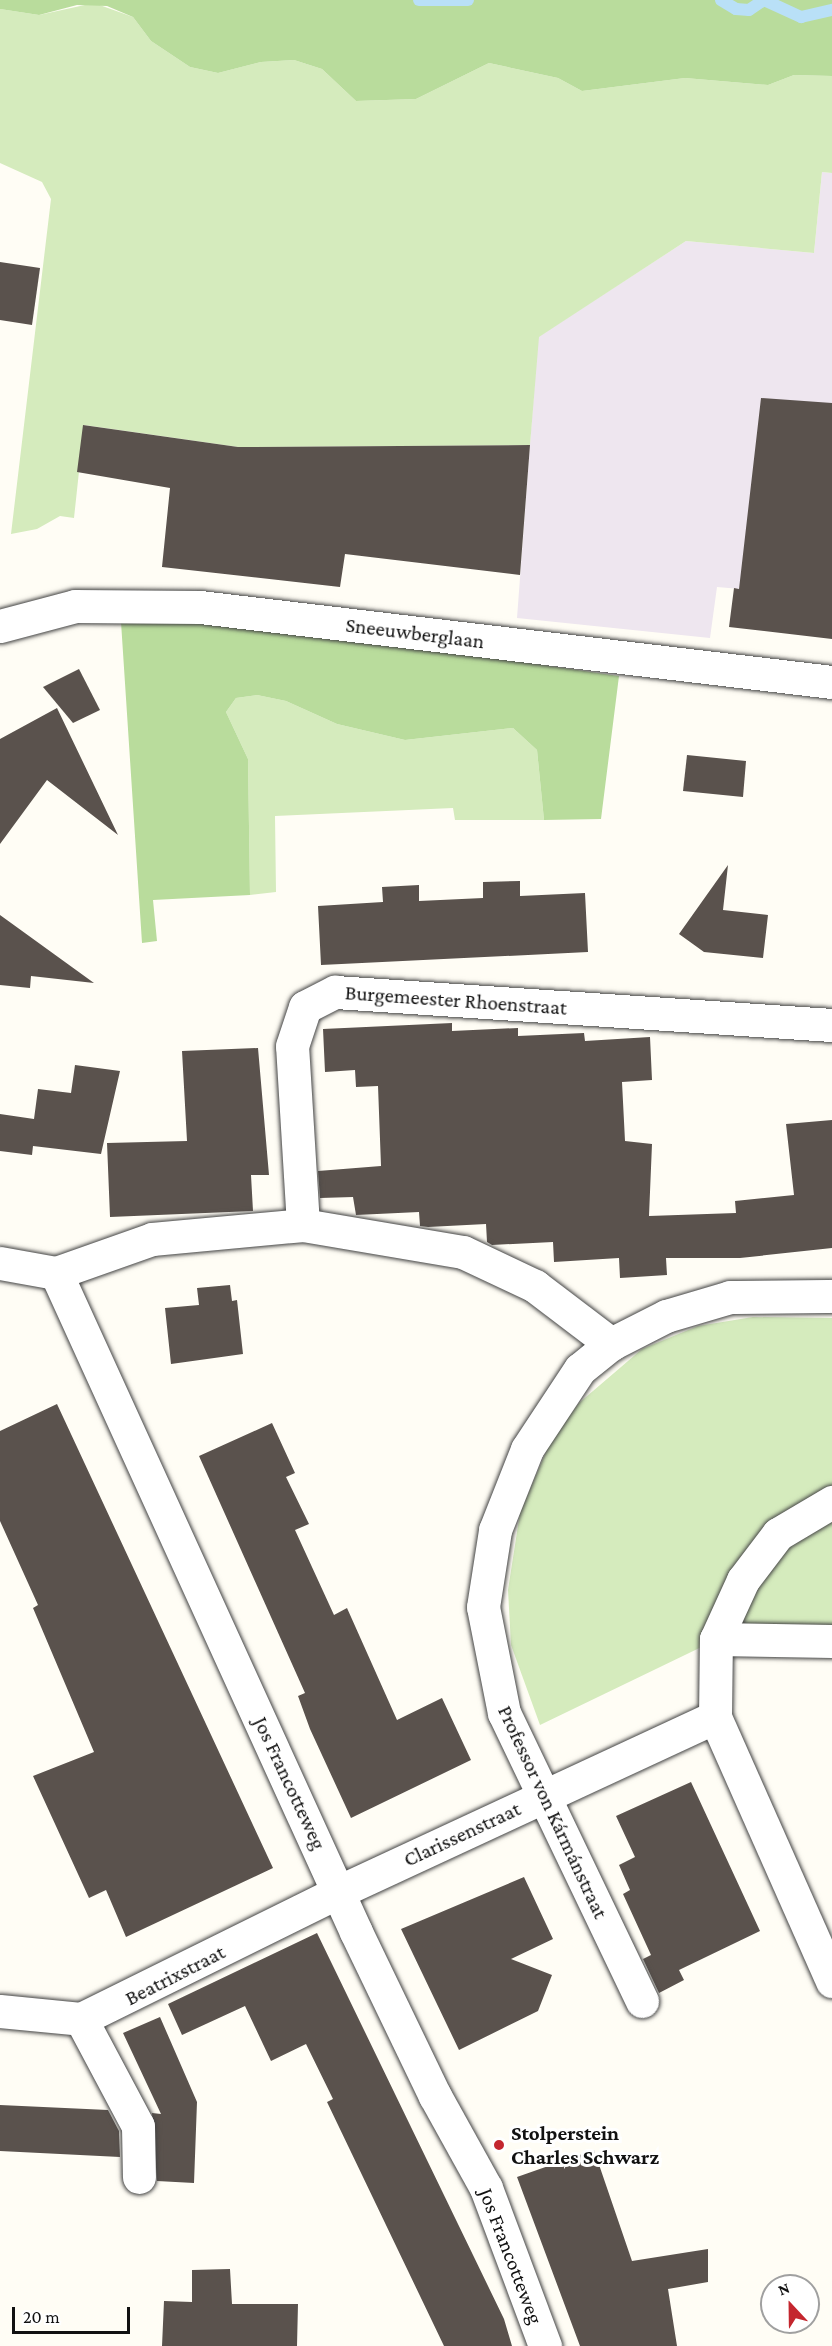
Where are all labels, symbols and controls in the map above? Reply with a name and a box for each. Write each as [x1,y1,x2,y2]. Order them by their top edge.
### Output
street label: Sneeuwberglaan [344,612,486,654]
street label: Burgemeester Rhoenstraat [344,980,568,1020]
street label: Professor von Kármánstraat [492,1701,614,1923]
street label: Jos Francotteweg [248,1713,332,1853]
street label: Clarissenstraat [399,1796,525,1872]
street label: Beatrixstraat [121,1939,229,2011]
place label: Stolperstein Charles Schwarz [511,2120,659,2170]
marker: Stolperstein Charles Schwarz [492,2138,506,2152]
street label: Jos Francotteweg [473,2184,549,2328]
north arrow [760,2274,820,2334]
text: N [776,2279,792,2299]
scale bar [15,2295,134,2333]
text: 20 m [23,2307,60,2327]

